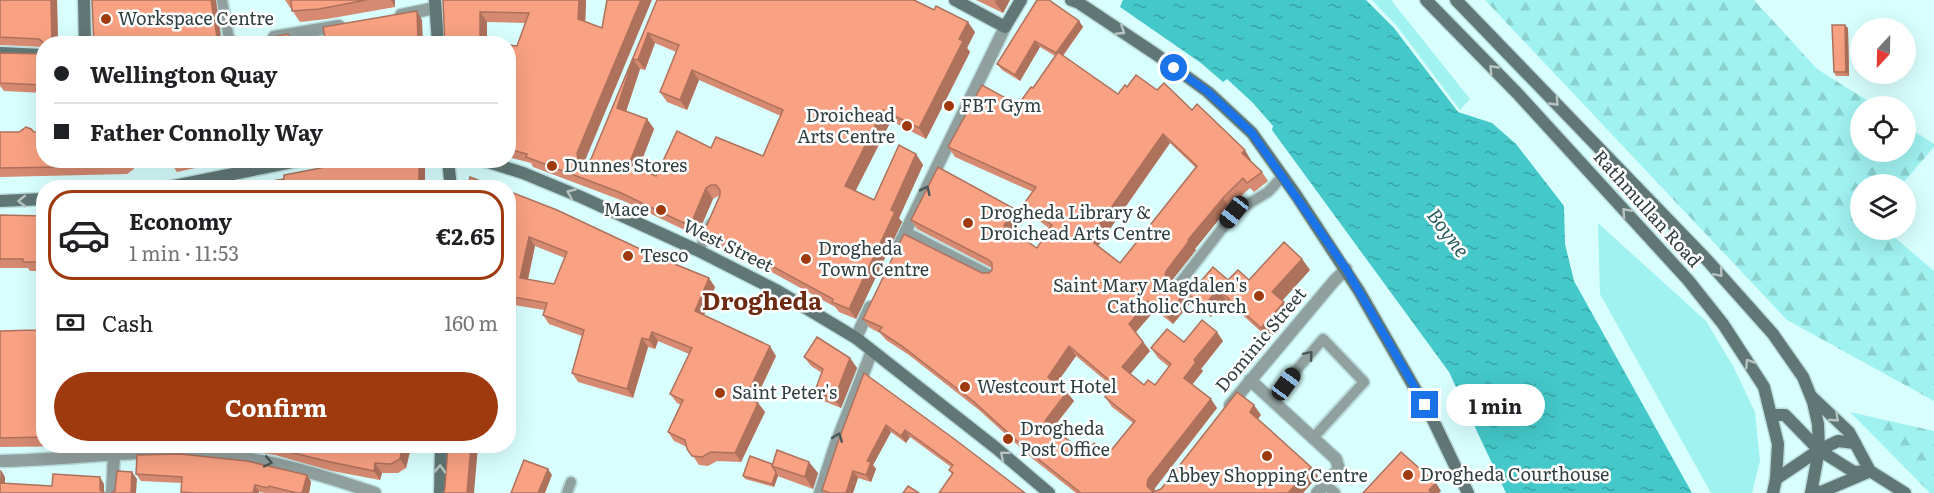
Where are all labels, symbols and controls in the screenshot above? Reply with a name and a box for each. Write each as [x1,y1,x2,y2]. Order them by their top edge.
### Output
place label: Workspace Centre [118,4,274,31]
marker: Workspace Centre [99,12,113,26]
north arrow [1850,18,1916,84]
map controls [1850,18,1916,240]
one-way arrow [1114,24,1125,35]
route start [1160,54,1187,81]
text: Wellington Quay [90,57,277,90]
one-way arrow [1489,65,1500,75]
place label: FBT Gym [961,91,1042,118]
one-way arrow [1547,95,1558,106]
button: locate [1850,96,1916,162]
marker: FBT Gym [942,99,956,113]
place label: Droichead Arts Centre [797,101,895,149]
text: Father Connolly Way [90,115,323,148]
marker: Droichead Arts Centre [900,119,914,133]
street label: Rathmullan Road [1588,143,1708,273]
place label: Dunnes Stores [564,151,687,178]
marker: Dunnes Stores [545,159,559,173]
button: layers [1850,174,1916,240]
one-way arrow [918,186,930,197]
one-way arrow [566,188,577,200]
car [1216,192,1252,232]
one-way arrow [17,194,26,207]
place label: Mace [603,195,649,222]
place label: Drogheda Library & Droichead Arts Centre [980,198,1171,246]
water label: Boyne [1421,201,1478,263]
marker: Mace [654,203,668,217]
text: Economy [129,204,232,237]
icon: car [57,208,111,262]
one-way arrow [1622,208,1633,219]
street label: West Street [679,211,779,278]
marker: Drogheda Library & Droichead Arts Centre [961,216,975,230]
text: €2.65 [436,219,495,252]
place label: Drogheda Town Centre [818,234,929,282]
text: 1 min · 11:53 [129,237,239,267]
place label: Tesco [640,241,689,268]
marker: Tesco [621,249,635,263]
marker: Drogheda Town Centre [799,252,813,266]
one-way arrow [1712,266,1723,277]
place label: Saint Mary Magdalen's Catholic Church [1053,271,1247,319]
street label: Dominic Street [1208,280,1312,397]
district label: Drogheda [702,282,822,317]
marker: Saint Mary Magdalen's Catholic Church [1252,289,1266,303]
icon: cash [54,306,87,339]
text: Cash [102,306,153,339]
text: 160 m [444,307,498,337]
one-way arrow [1302,351,1313,362]
one-way arrow [1745,358,1756,369]
car [1268,364,1304,404]
button: Confirm [54,372,498,441]
place label: Westcourt Hotel [977,372,1117,399]
place label: Saint Peter's [732,378,837,405]
marker: Westcourt Hotel [958,380,972,394]
callout: 1 min [1446,384,1545,426]
marker: Saint Peter's [713,386,727,400]
text: 1 min [1469,390,1522,420]
route end [1411,391,1438,418]
one-way arrow [1827,411,1838,422]
place label: Drogheda Post Office [1020,414,1110,462]
marker: Drogheda Post Office [1001,432,1015,446]
one-way arrow [831,433,844,443]
marker: Abbey Shopping Centre [1260,449,1274,463]
one-way arrow [1000,451,1011,462]
one-way arrow [262,455,272,468]
place label: Drogheda Courthouse [1420,460,1609,487]
place label: Abbey Shopping Centre [1166,461,1368,488]
one-way arrow [434,465,447,474]
marker: Drogheda Courthouse [1401,468,1415,482]

